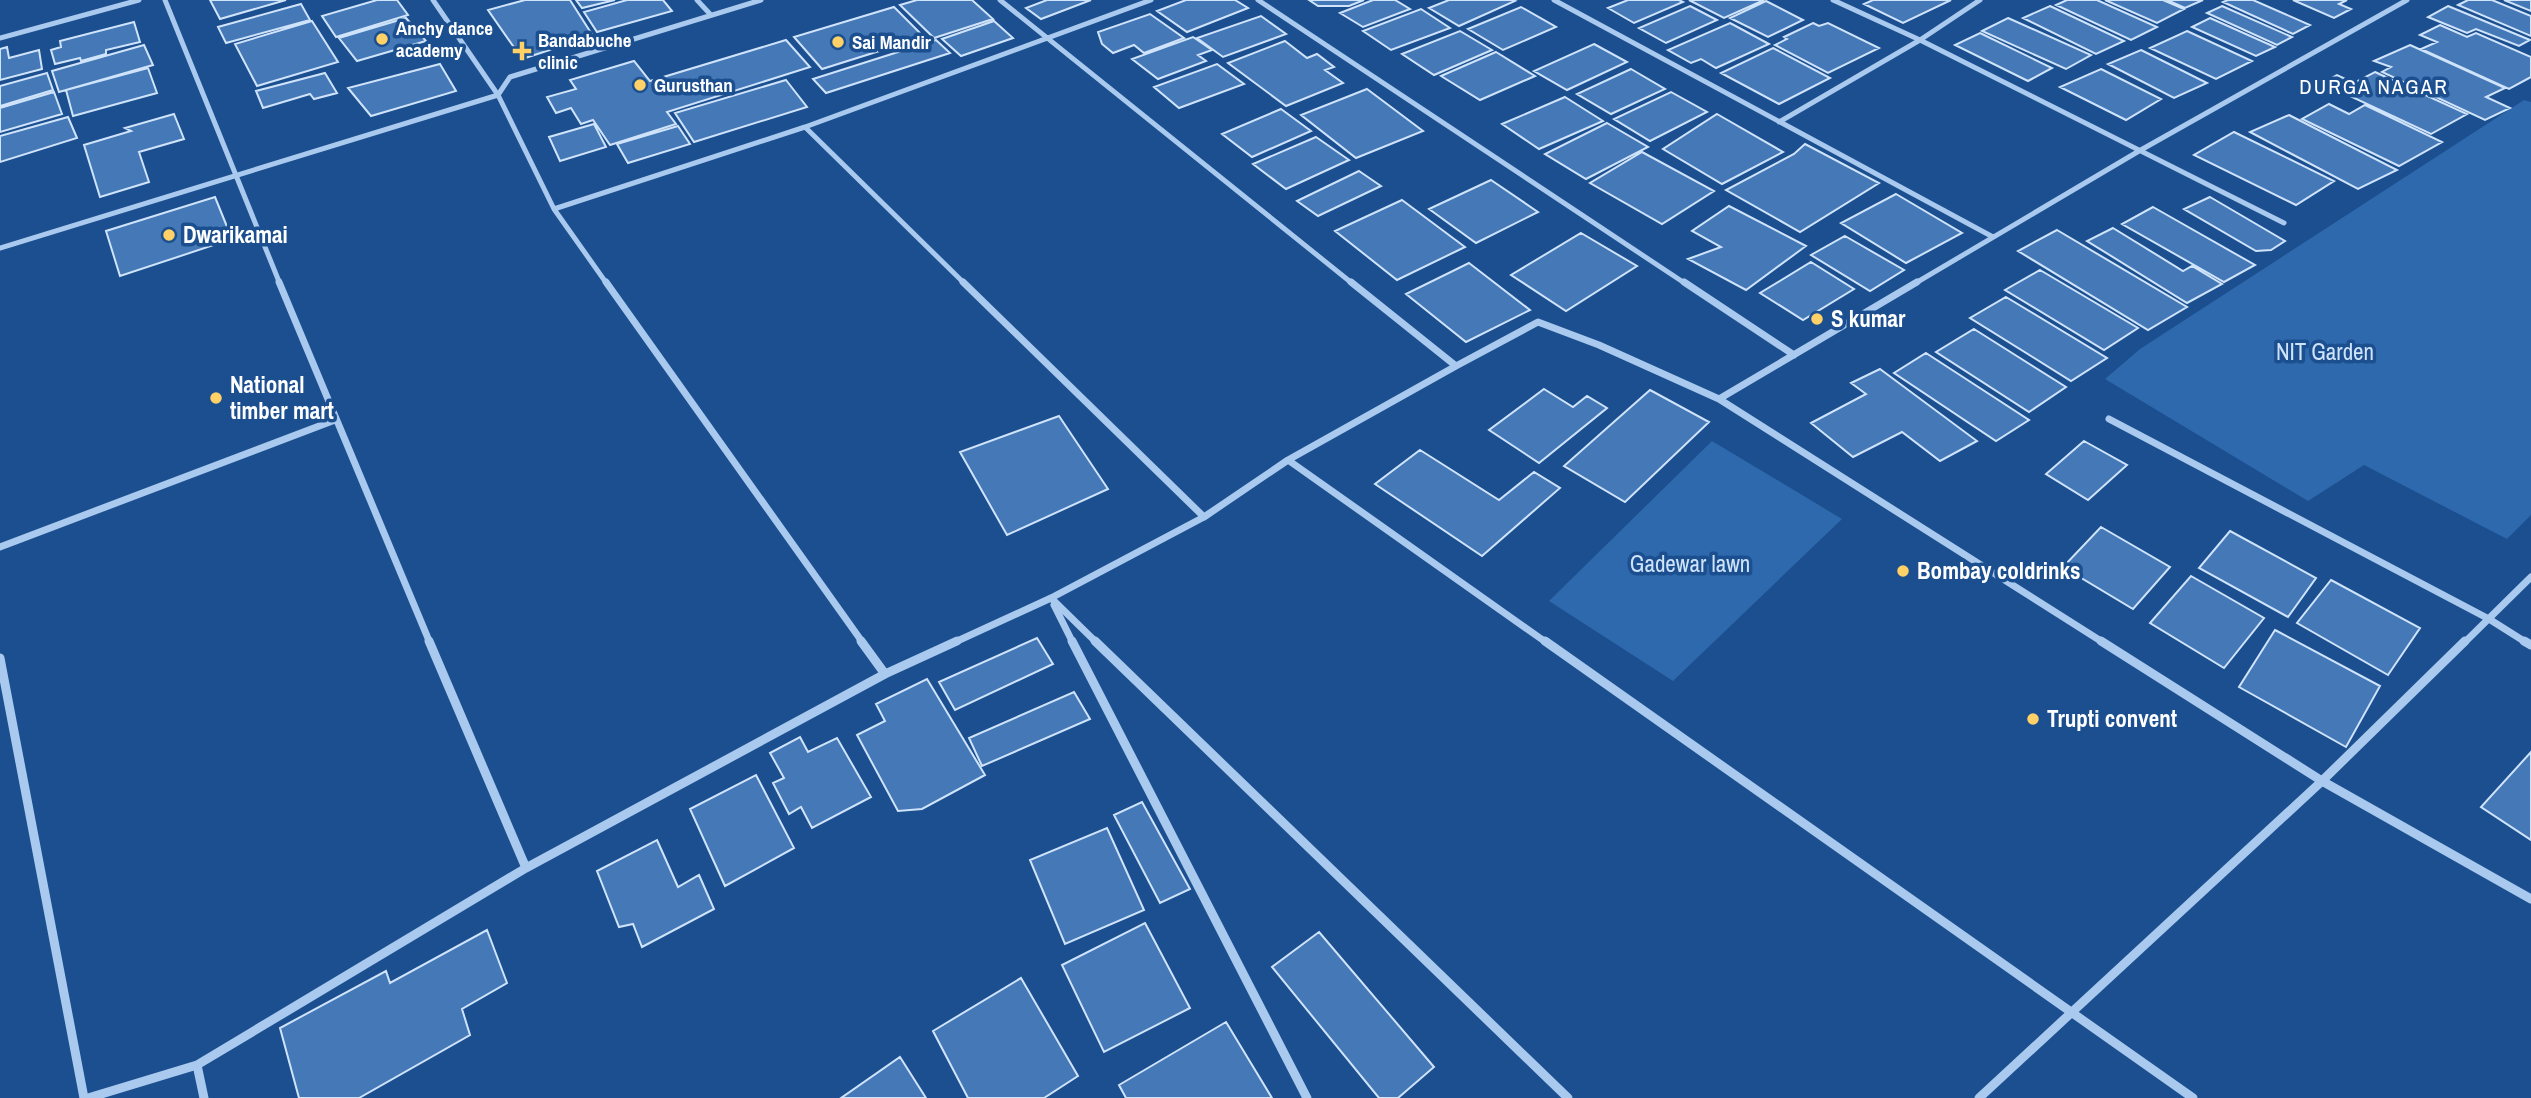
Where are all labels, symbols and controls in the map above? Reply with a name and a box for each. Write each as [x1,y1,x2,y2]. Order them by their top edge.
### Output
place label: Anchy dance academy [396,15,493,63]
place label: Bandabuche clinic [538,27,632,75]
place label: Sai Mandir [852,29,931,55]
marker: Anchy dance academy [374,31,390,47]
marker: Sai Mandir [830,34,846,50]
marker: Bandabuche clinic [512,41,532,61]
place label: Gurusthan [654,72,733,98]
district label: DURGA NAGAR [2299,72,2449,101]
marker: Gurusthan [632,77,648,93]
place label: Dwarikamai [183,219,288,250]
marker: Dwarikamai [161,227,177,243]
place label: S kumar [1831,303,1906,334]
marker: S kumar [1809,311,1825,327]
park label: NIT Garden [2276,336,2374,367]
place label: National timber mart [230,369,334,426]
marker: National timber mart [208,390,224,406]
park label: Gadewar lawn [1630,548,1750,579]
place label: Bombay coldrinks [1917,555,2081,586]
marker: Bombay coldrinks [1895,563,1911,579]
place label: Trupti convent [2047,703,2177,734]
marker: Trupti convent [2025,711,2041,727]

